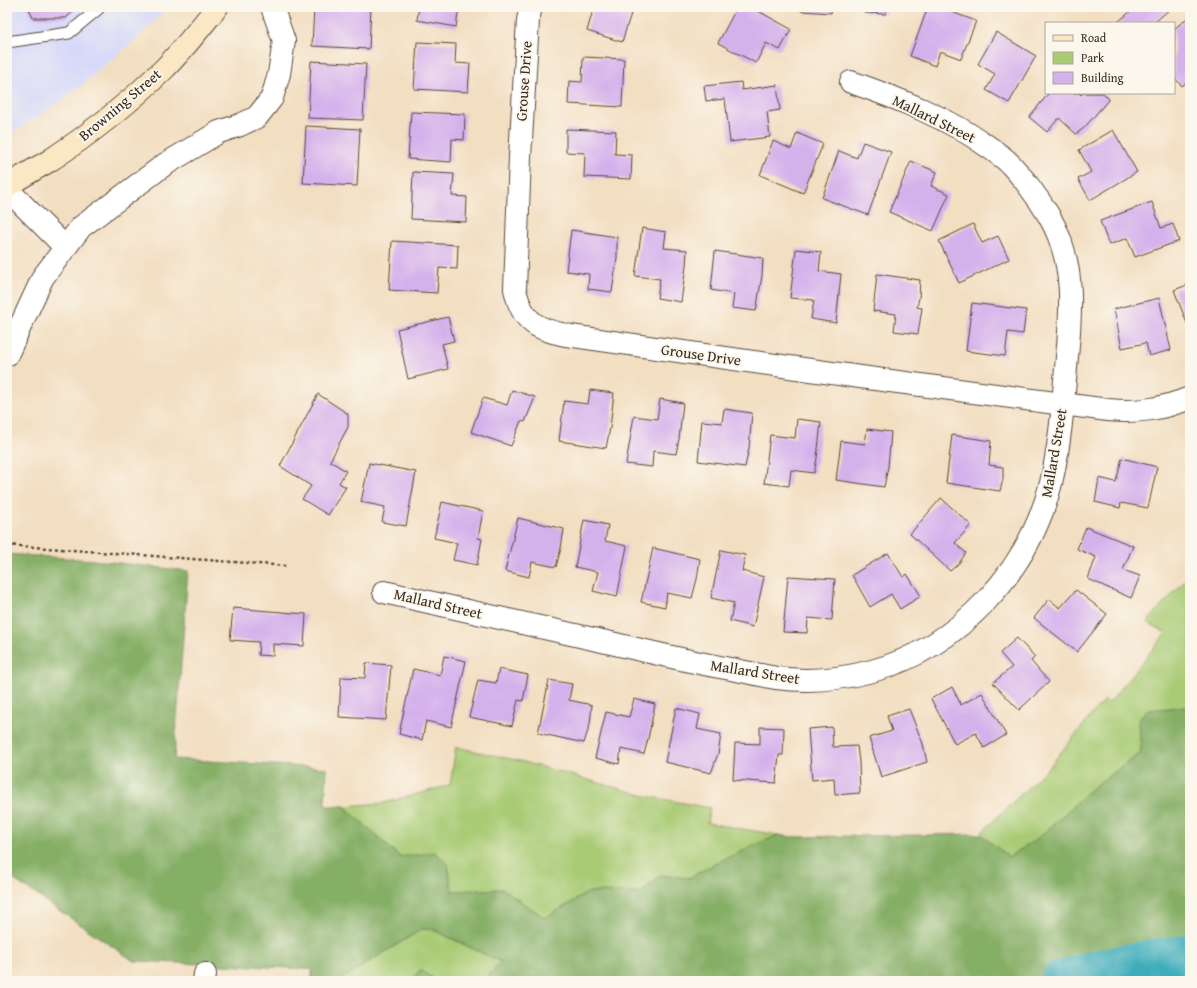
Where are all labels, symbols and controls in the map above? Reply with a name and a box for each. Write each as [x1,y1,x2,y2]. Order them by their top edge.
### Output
legend [1045,22,1175,94]
text: Road [1081,29,1107,46]
street label: Grouse Drive [510,40,537,122]
text: Park [1081,49,1105,66]
street label: Browning Street [74,63,166,146]
text: Building [1081,69,1124,86]
street label: Mallard Street [889,89,980,148]
street label: Grouse Drive [660,339,742,371]
street label: Mallard Street [1035,406,1072,499]
street label: Mallard Street [392,583,485,624]
street label: Mallard Street [709,654,802,689]

